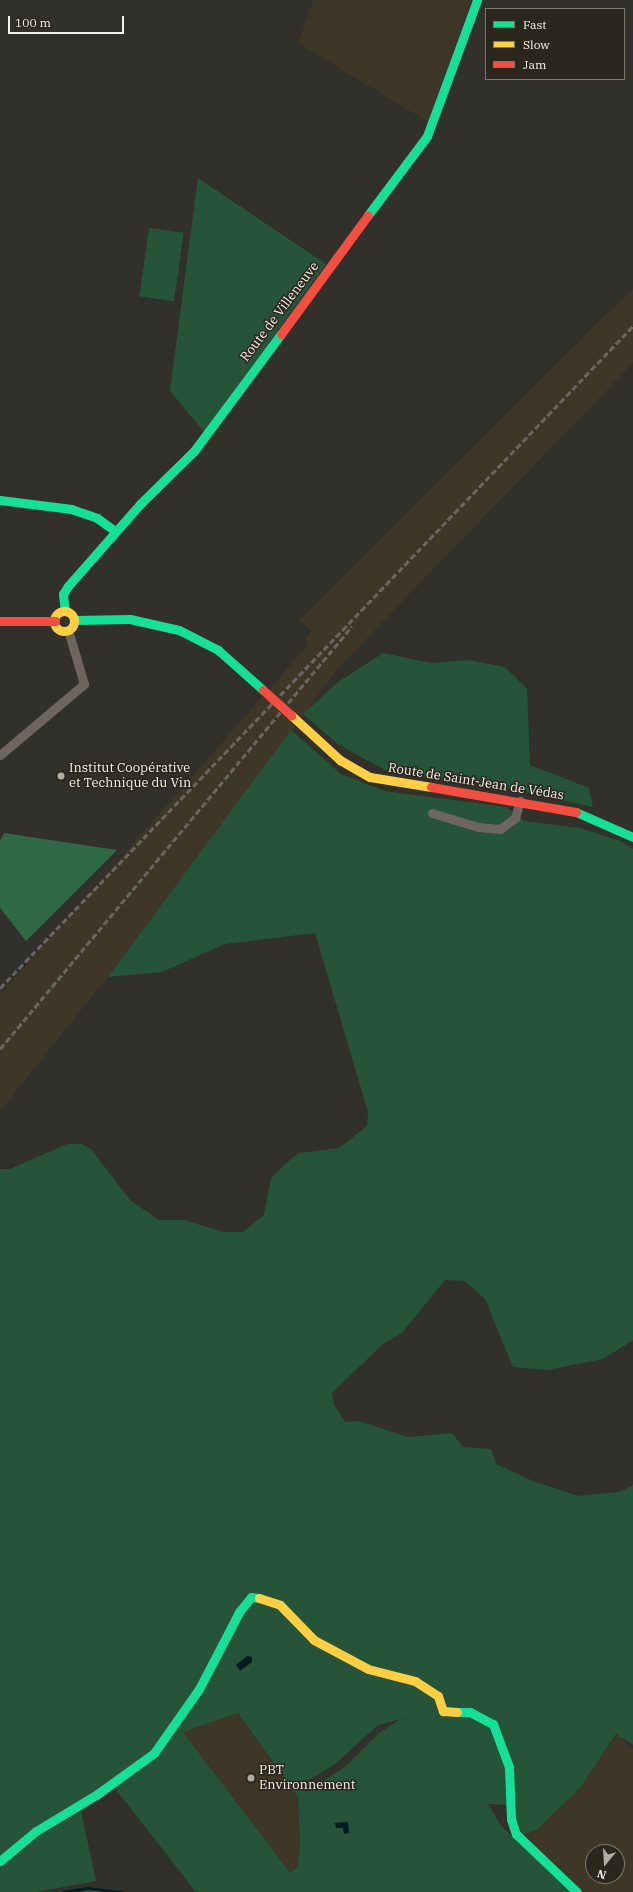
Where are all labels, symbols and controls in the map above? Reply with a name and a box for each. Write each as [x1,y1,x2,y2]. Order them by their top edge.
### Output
scale bar [10,8,126,34]
legend [485,8,625,80]
text: 100 m [15,15,51,30]
text: Fast [523,17,547,32]
text: Slow [523,37,550,52]
text: Jam [523,57,546,72]
street label: Route de Villeneuve [237,259,323,365]
street label: Route de Saint-Jean de Védas [387,760,565,804]
place label: Institut Coopérative et Technique du Vin [69,761,191,792]
marker: Institut Coopérative et Technique du Vin [56,771,66,781]
place label: PBT Environnement [259,1763,355,1794]
marker: PBT Environnement [246,1773,256,1783]
north arrow [585,1844,625,1884]
text: N [595,1866,608,1882]

